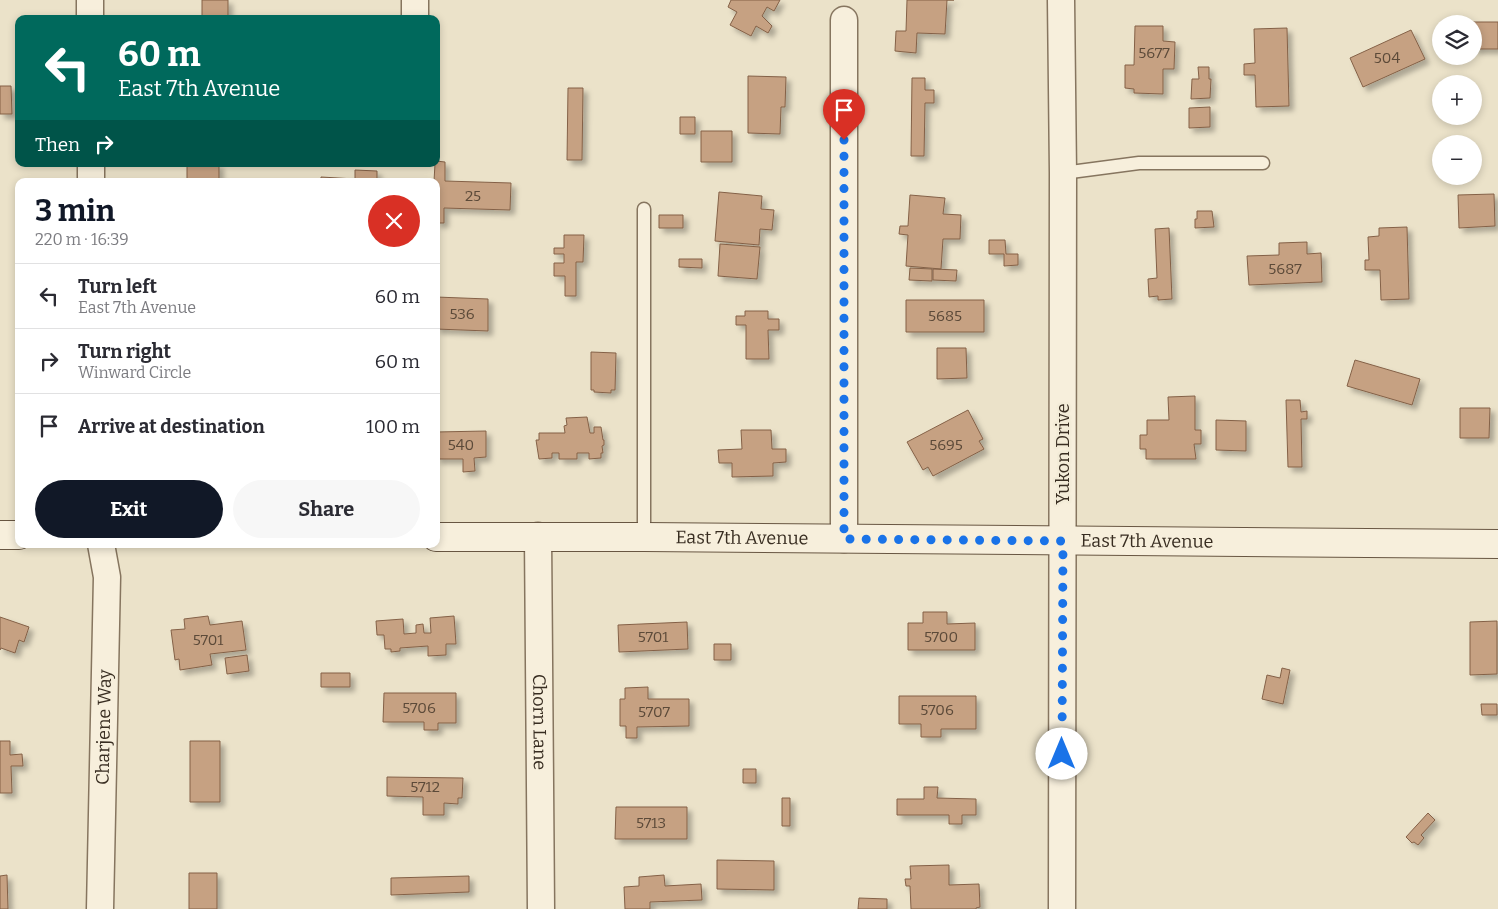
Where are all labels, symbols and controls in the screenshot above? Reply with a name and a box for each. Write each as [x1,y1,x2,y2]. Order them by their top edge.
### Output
map controls [1432,15,1482,185]
button: layers [1432,15,1482,65]
text: 60 m [118,33,201,75]
icon: left [35,35,100,100]
house number: 5677 [1138,44,1170,62]
house number: 504 [1374,49,1400,67]
text: East 7th Avenue [118,75,280,102]
button: + [1432,75,1482,125]
pin [823,89,865,140]
icon: arrive [830,96,858,124]
icon: right [90,130,118,158]
text: Then [35,133,80,156]
button: − [1432,135,1482,185]
house number: 25 [465,187,481,205]
text: 3 min [35,193,115,229]
button: close [368,195,420,247]
text: 220 m · 16:39 [35,230,129,249]
house number: 5687 [1268,260,1302,278]
text: Turn left [78,275,157,298]
icon: left [35,282,63,310]
text: 60 m [375,285,420,308]
text: East 7th Avenue [78,298,196,317]
house number: 536 [449,305,475,323]
house number: 5685 [928,307,962,325]
text: Turn right [78,340,171,363]
icon: right [35,347,63,375]
text: 60 m [375,350,420,373]
text: Winward Circle [78,363,191,382]
street label: Yukon Drive [1052,403,1074,505]
icon: arrive [35,412,63,440]
text: Arrive at destination [78,415,265,438]
text: 100 m [366,415,420,438]
house number: 540 [448,436,474,454]
house number: 5695 [929,436,963,454]
button: Exit [35,480,223,538]
button: Share [233,480,420,538]
street label: East 7th Avenue [675,526,809,549]
street label: East 7th Avenue [1080,530,1214,553]
house number: 5701 [638,628,668,646]
house number: 5700 [924,628,958,646]
house number: 5701 [193,631,223,649]
street label: Charjene Way [92,669,116,785]
street label: Chorn Lane [528,674,551,770]
house number: 5706 [402,699,436,717]
house number: 5706 [920,701,954,719]
house number: 5707 [638,703,671,721]
position arrow [1035,727,1087,779]
house number: 5712 [410,778,440,796]
house number: 5713 [636,814,666,832]

